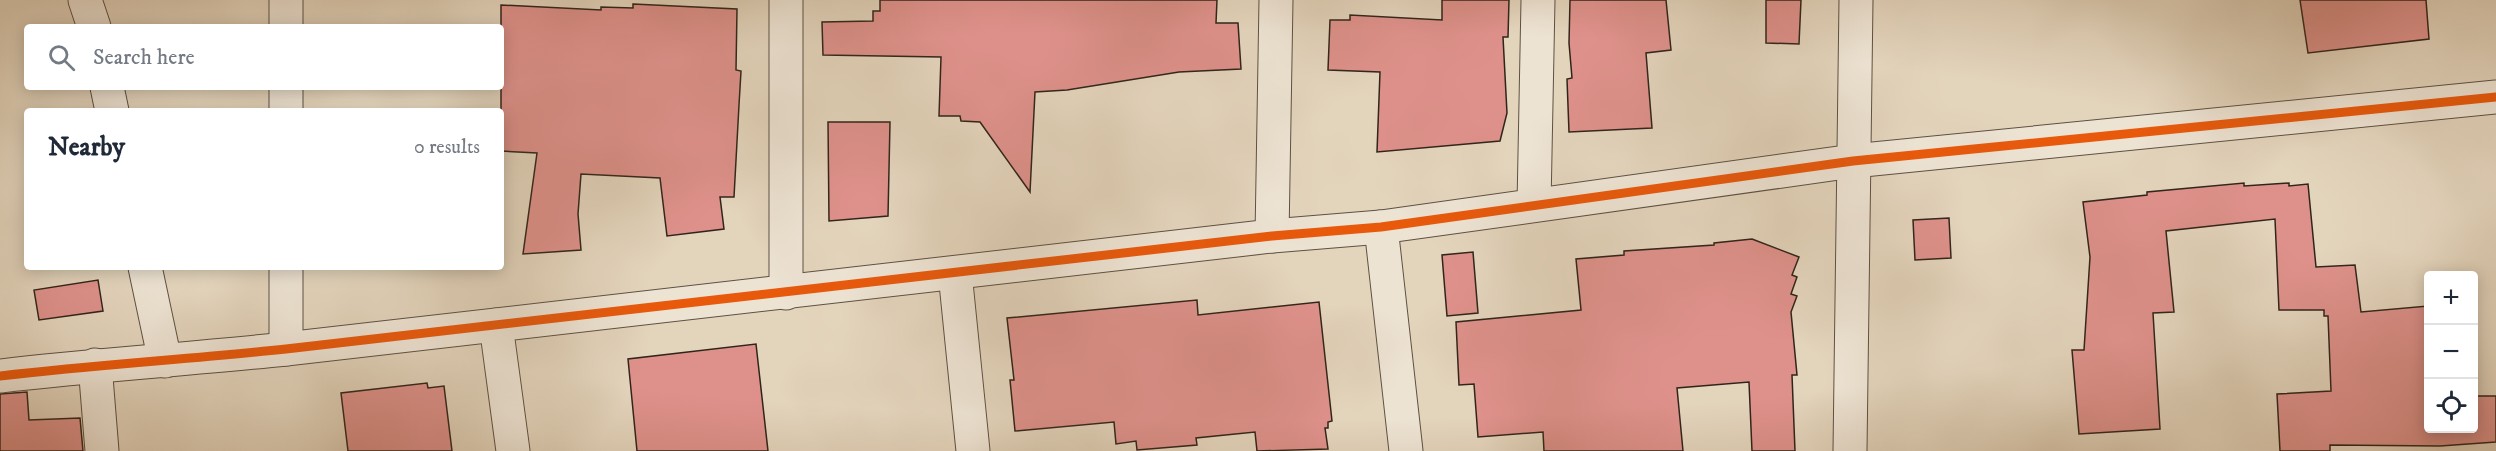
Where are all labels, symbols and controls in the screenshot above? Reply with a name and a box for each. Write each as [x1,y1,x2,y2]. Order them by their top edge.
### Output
search box [24,24,504,90]
icon: search [45,41,78,74]
text: Search here [93,44,195,71]
text: Nearby [48,131,125,164]
text: 0 results [414,135,480,160]
map controls [2424,271,2478,433]
button: + [2424,271,2478,325]
button: − [2424,325,2478,379]
button: locate [2424,379,2478,433]

